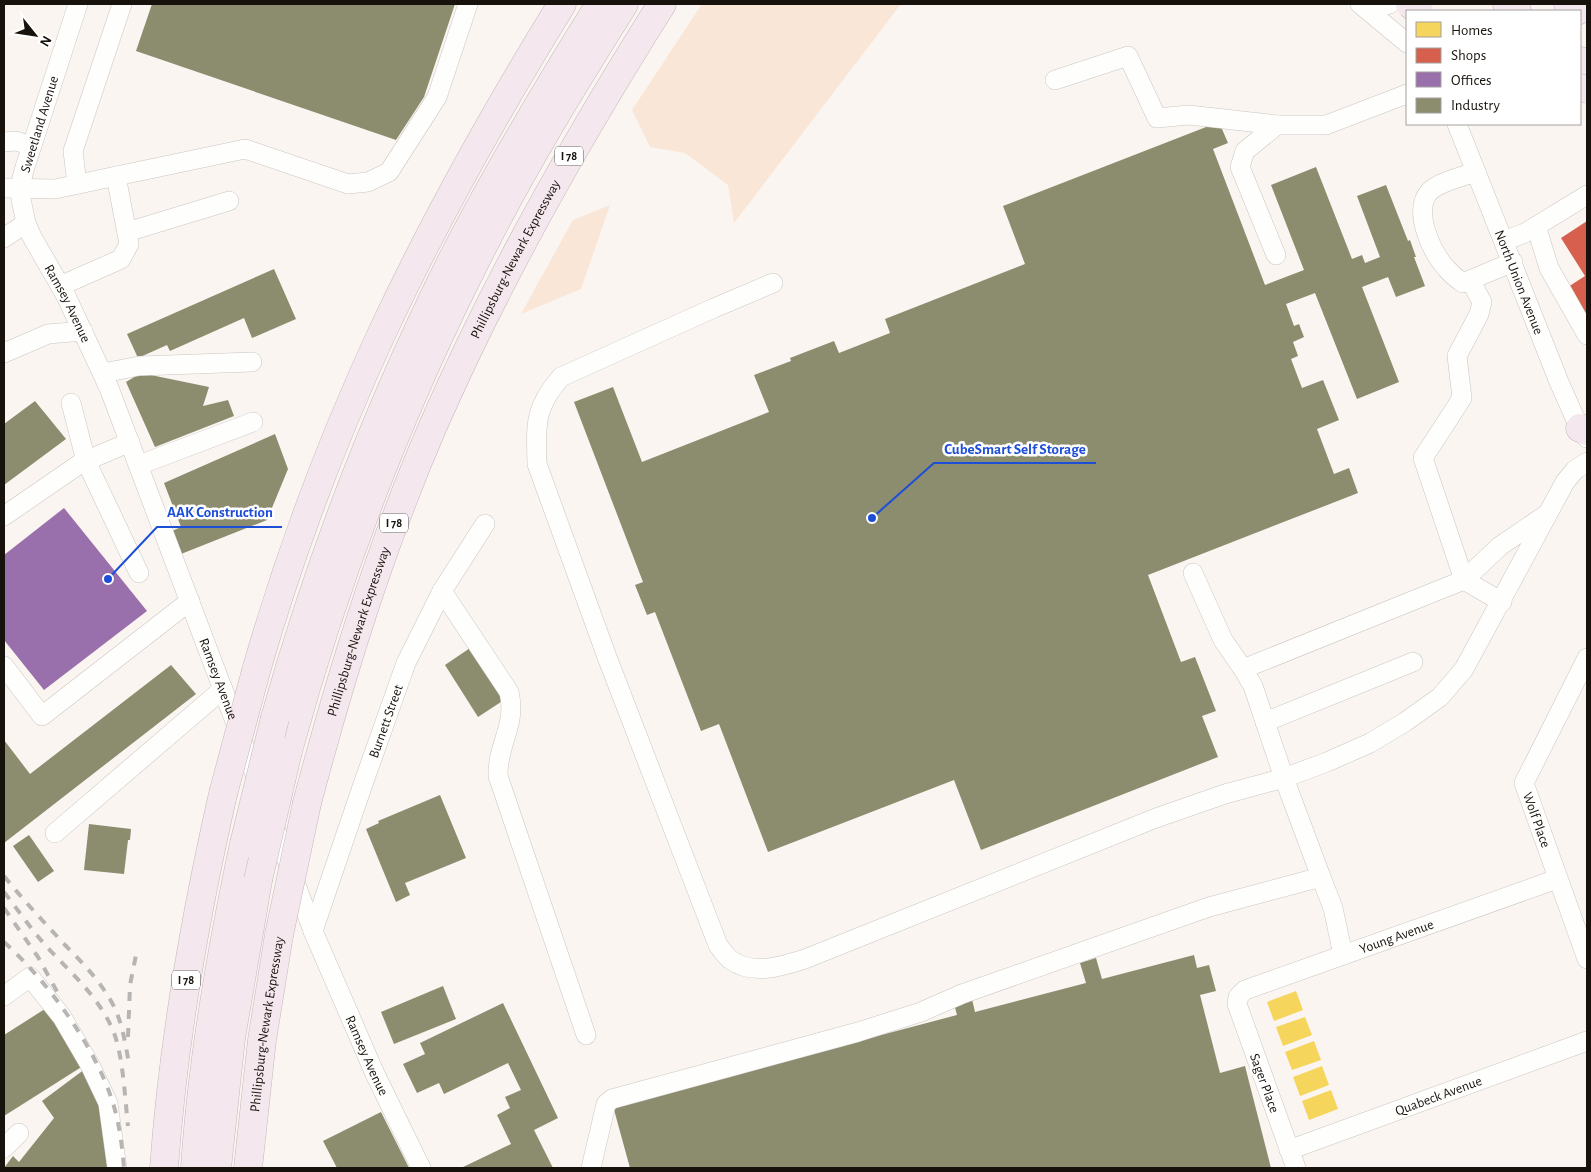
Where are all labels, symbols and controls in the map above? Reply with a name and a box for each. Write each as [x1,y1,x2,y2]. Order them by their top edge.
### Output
north arrow [10,10,60,60]
legend [1406,10,1581,125]
text: Homes [1451,23,1493,38]
text: N [37,33,54,49]
text: Shops [1451,48,1486,63]
text: Offices [1451,73,1492,88]
street label: Sweetland Avenue [19,74,61,174]
text: Industry [1451,98,1500,113]
road number: I 78 [555,146,583,166]
street label: Phillipsburg-Newark Expressway [468,178,563,341]
street label: North Union Avenue [1492,228,1545,337]
street label: Ramsey Avenue [41,262,93,345]
callout: CubeSmart Self Storage [934,433,1096,463]
text: CubeSmart Self Storage [944,442,1086,457]
callout: AAK Construction [157,497,282,527]
text: AAK Construction [167,505,273,520]
road number: I 78 [380,514,408,532]
street label: Phillipsburg-Newark Expressway [325,545,393,718]
street label: Ramsey Avenue [196,636,240,722]
street label: Burnett Street [367,682,406,760]
street label: Wolf Place [1520,790,1553,850]
street label: Young Avenue [1358,917,1436,957]
street label: Phillipsburg-Newark Expressway [248,935,287,1113]
road number: I 78 [172,970,200,990]
street label: Ramsey Avenue [343,1014,390,1098]
street label: Sager Place [1247,1052,1281,1115]
street label: Quabeck Avenue [1393,1074,1484,1119]

